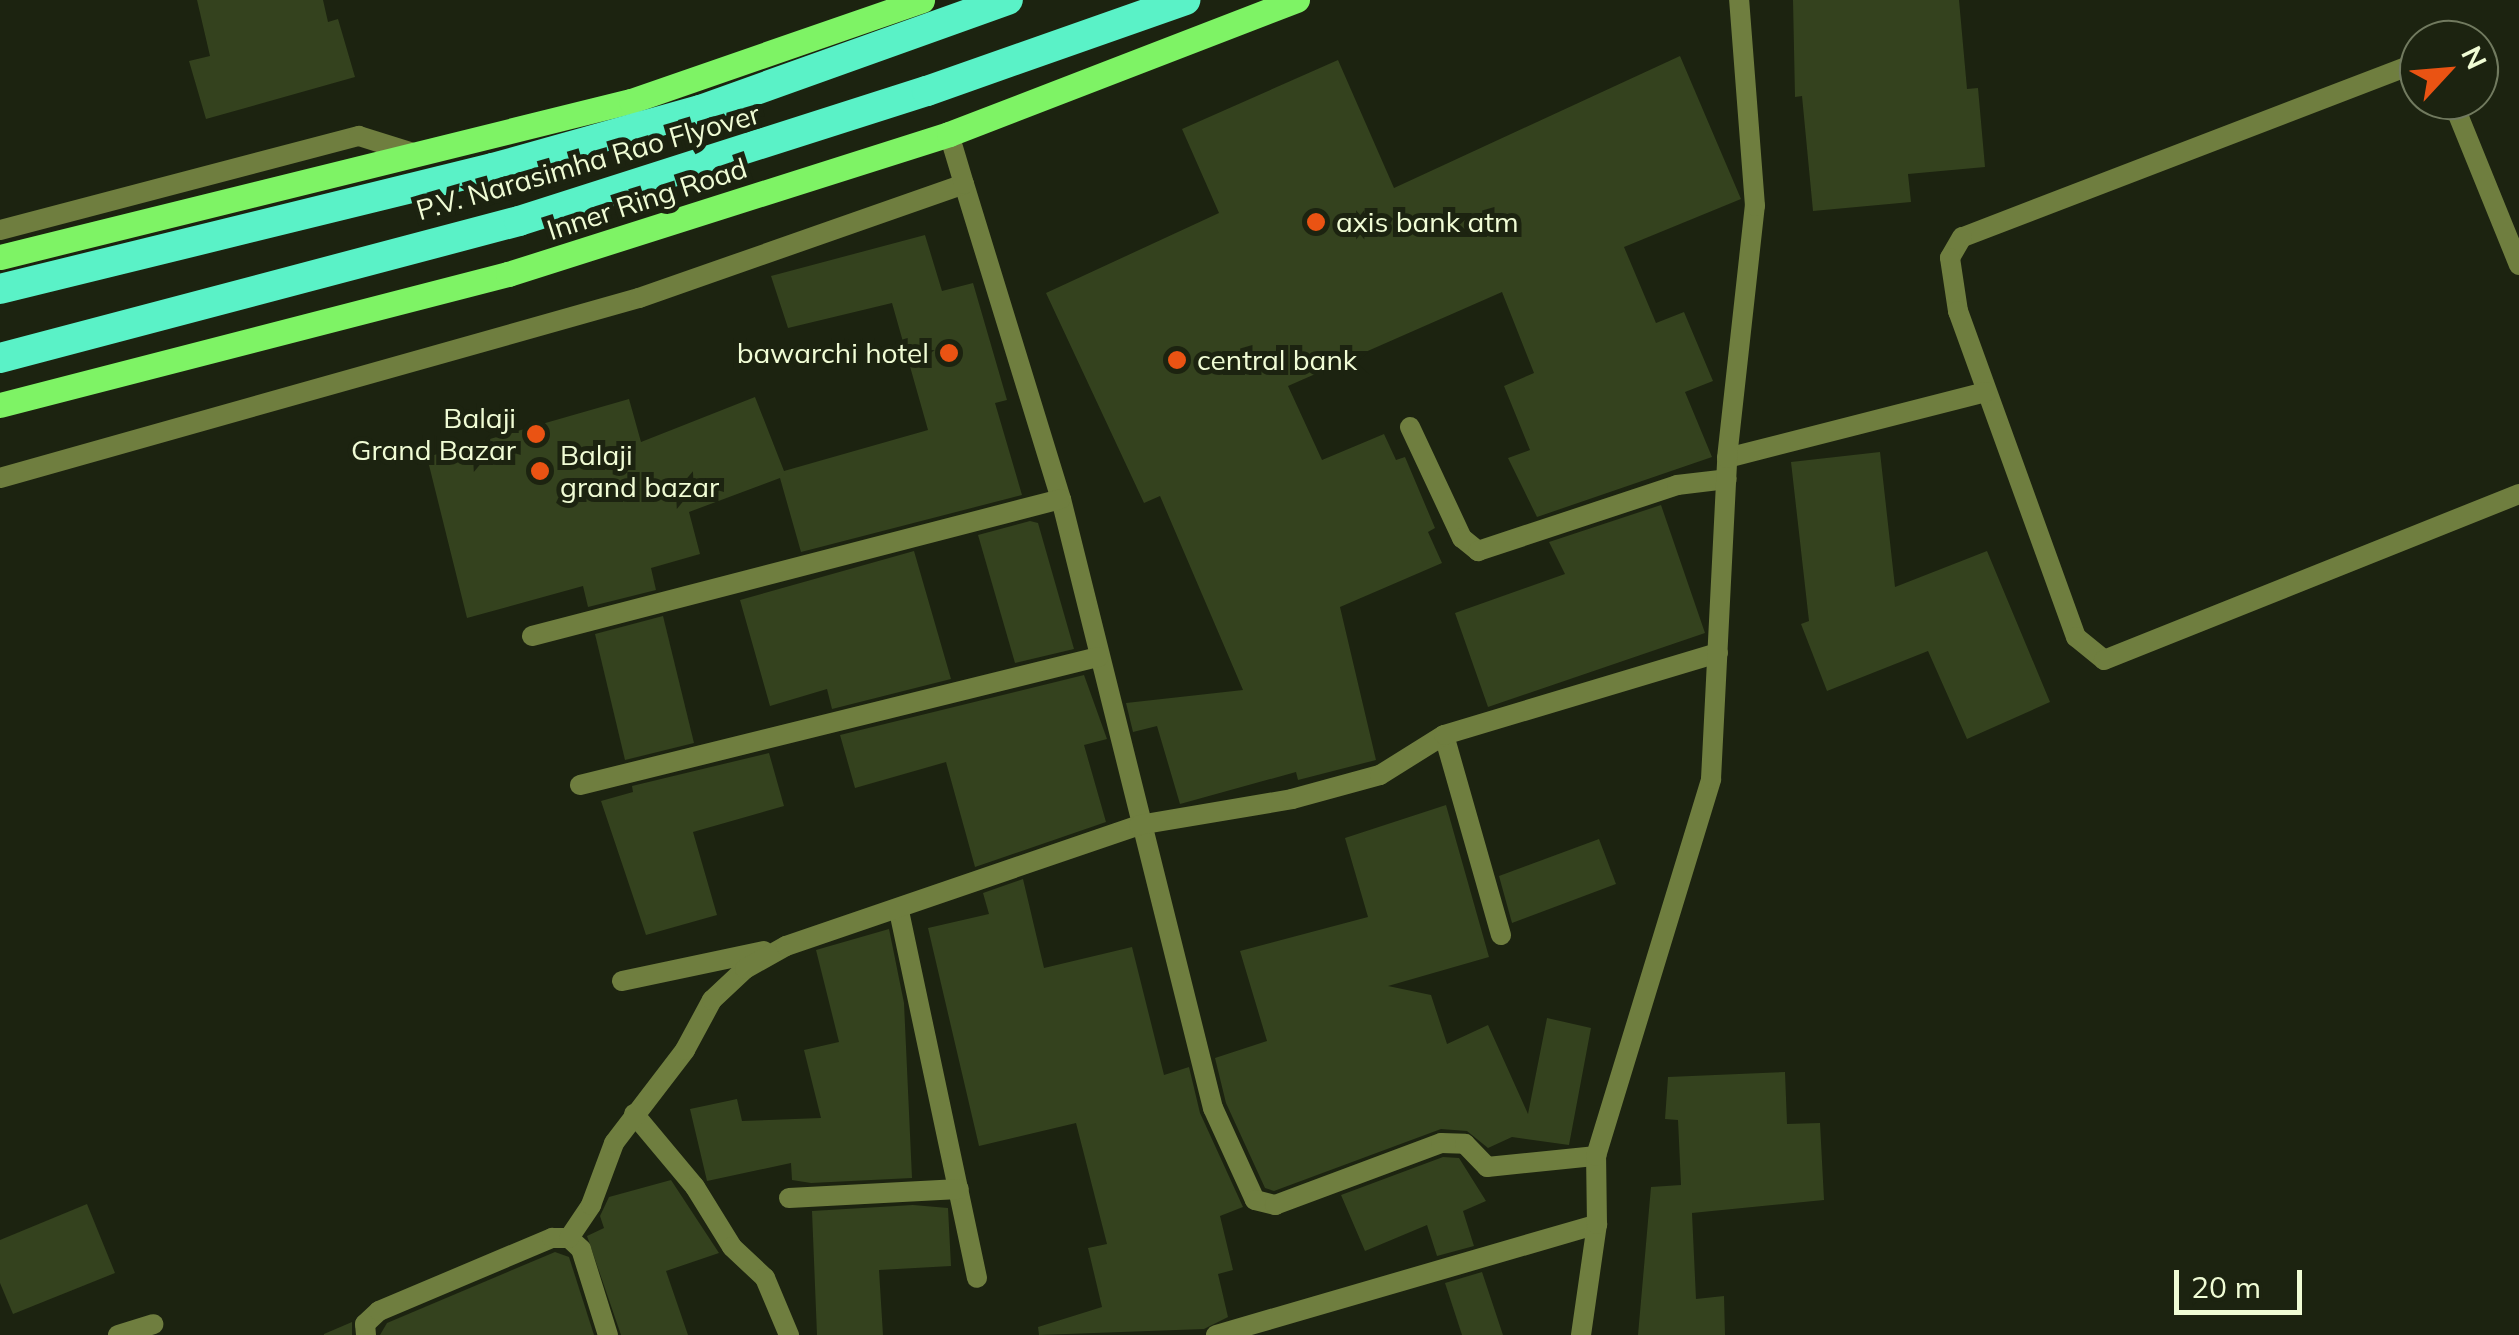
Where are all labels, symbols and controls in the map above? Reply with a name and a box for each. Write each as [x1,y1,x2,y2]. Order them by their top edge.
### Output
north arrow [2399,20,2499,120]
text: N [2454,40,2495,75]
street label: P.V. Narasimha Rao Flyover [412,97,764,227]
street label: Inner Ring Road [543,151,751,247]
place label: axis bank atm [1336,205,1519,239]
marker: axis bank atm [1305,211,1327,233]
place label: bawarchi hotel [737,336,929,370]
marker: bawarchi hotel [938,342,960,364]
place label: central bank [1197,343,1357,377]
marker: central bank [1166,349,1188,371]
place label: Balaji Grand Bazar [351,401,516,467]
marker: Balaji Grand Bazar [525,423,547,445]
place label: Balaji grand bazar [560,438,719,504]
marker: Balaji grand bazar [529,460,551,482]
scale bar [2179,1250,2306,1312]
text: 20 m [2191,1268,2261,1306]

